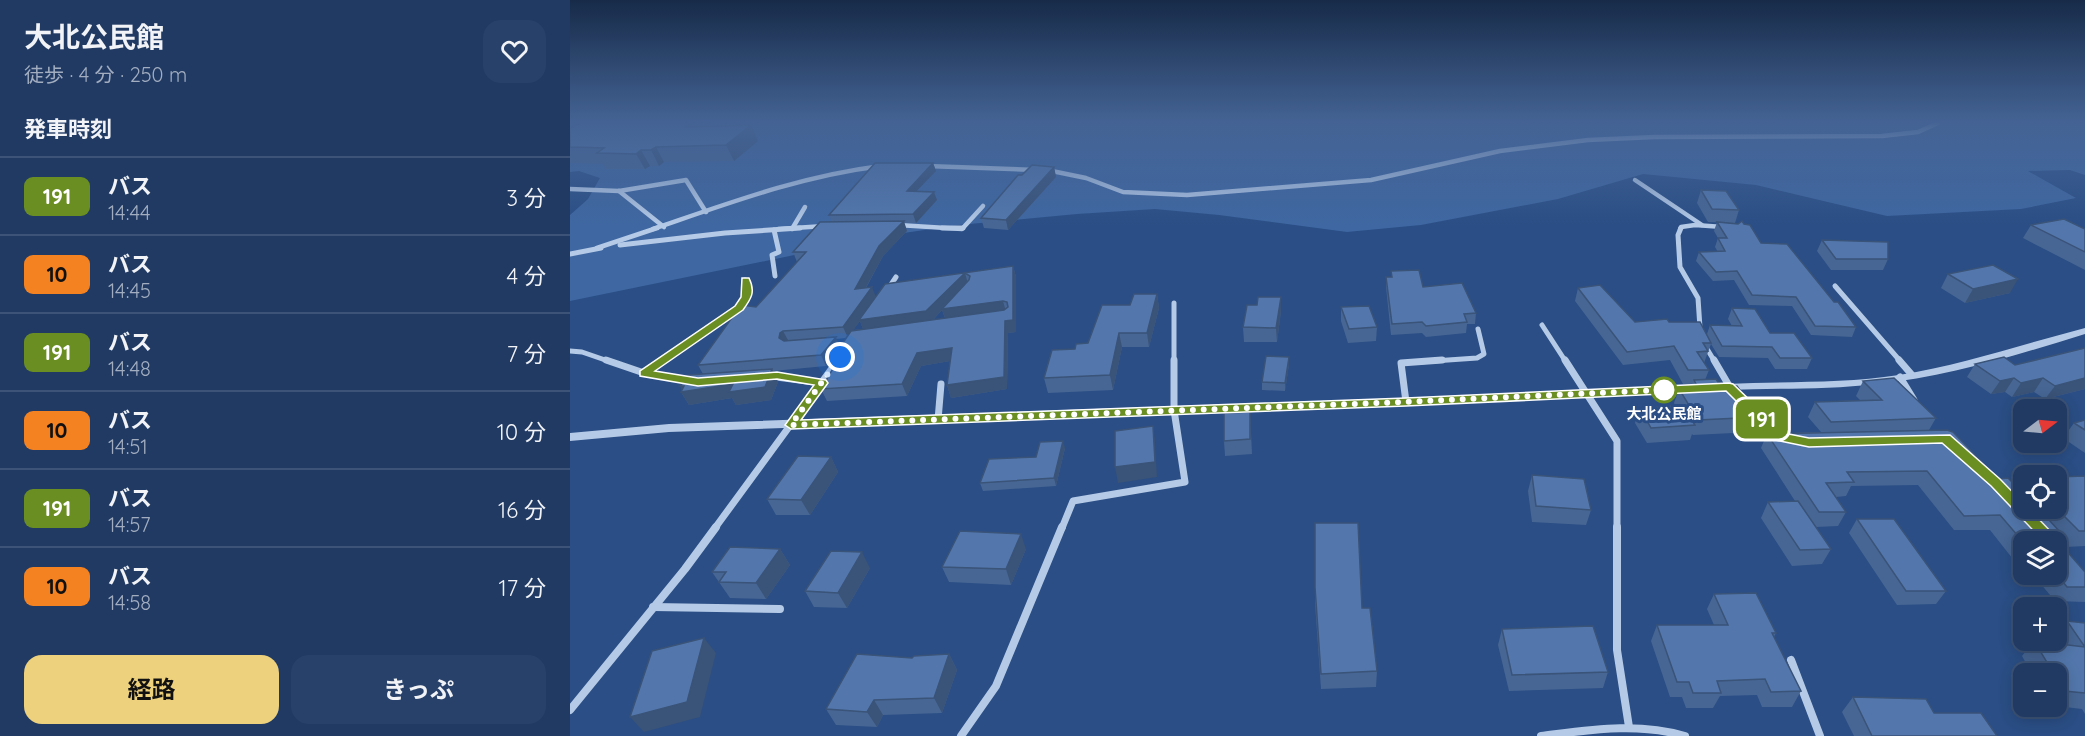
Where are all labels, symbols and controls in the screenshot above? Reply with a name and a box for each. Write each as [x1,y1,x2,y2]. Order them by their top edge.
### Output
text: 大北公民館 [24,19,164,54]
button: heart [483,20,546,83]
text: 徒歩 · 4 分 · 250 m [24,62,187,87]
text: 発車時刻 [24,115,112,143]
text: バス [108,172,152,200]
text: 191 [43,183,71,209]
text: 3 分 [506,184,546,212]
text: 14:44 [108,200,150,225]
text: バス [108,250,152,278]
text: 10 [46,261,68,287]
text: 4 分 [506,262,546,290]
text: 14:45 [108,278,151,303]
text: バス [108,328,152,356]
text: 191 [43,339,71,365]
text: 7 分 [507,340,546,368]
your location [825,342,855,372]
text: 14:48 [108,356,151,381]
marker: 大北公民館 [1651,377,1677,403]
north arrow [2013,399,2067,453]
map controls [2013,399,2067,717]
line badge: 191 [1728,400,1796,438]
place label: 大北公民館 [1626,404,1702,423]
text: バス [108,406,152,434]
text: 191 [1748,406,1776,432]
text: 10 [46,417,68,443]
text: 10 分 [497,418,546,446]
text: 14:51 [108,434,148,459]
button: locate [2013,465,2067,519]
text: バス [108,484,152,512]
text: 191 [43,495,71,521]
text: 16 分 [498,496,546,524]
text: 14:57 [108,512,151,537]
button: layers [2013,531,2067,585]
text: バス [108,562,152,590]
text: 10 [46,573,68,599]
text: 17 分 [499,574,546,602]
text: 14:58 [108,590,151,615]
button: + [2013,597,2067,651]
button: 経路 [24,655,279,724]
button: きっぷ [291,655,546,724]
button: − [2013,663,2067,717]

